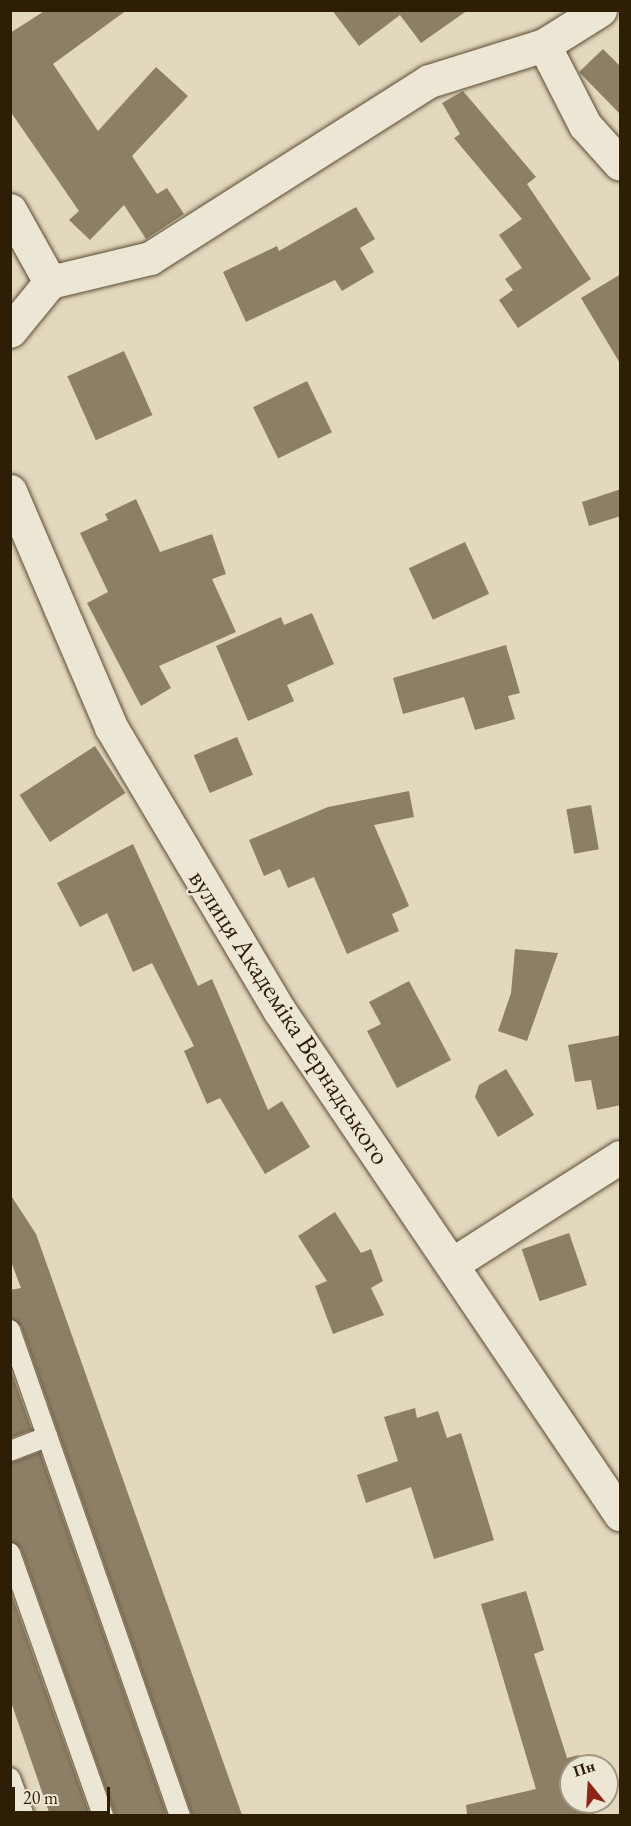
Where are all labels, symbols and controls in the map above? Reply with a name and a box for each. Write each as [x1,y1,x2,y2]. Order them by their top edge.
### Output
street label: вулиця Академіка Вернадського [182,864,398,1170]
north arrow [559,1754,619,1814]
text: Пн [570,1755,598,1782]
scale bar [15,1775,112,1813]
text: 20 m [23,1786,58,1809]

